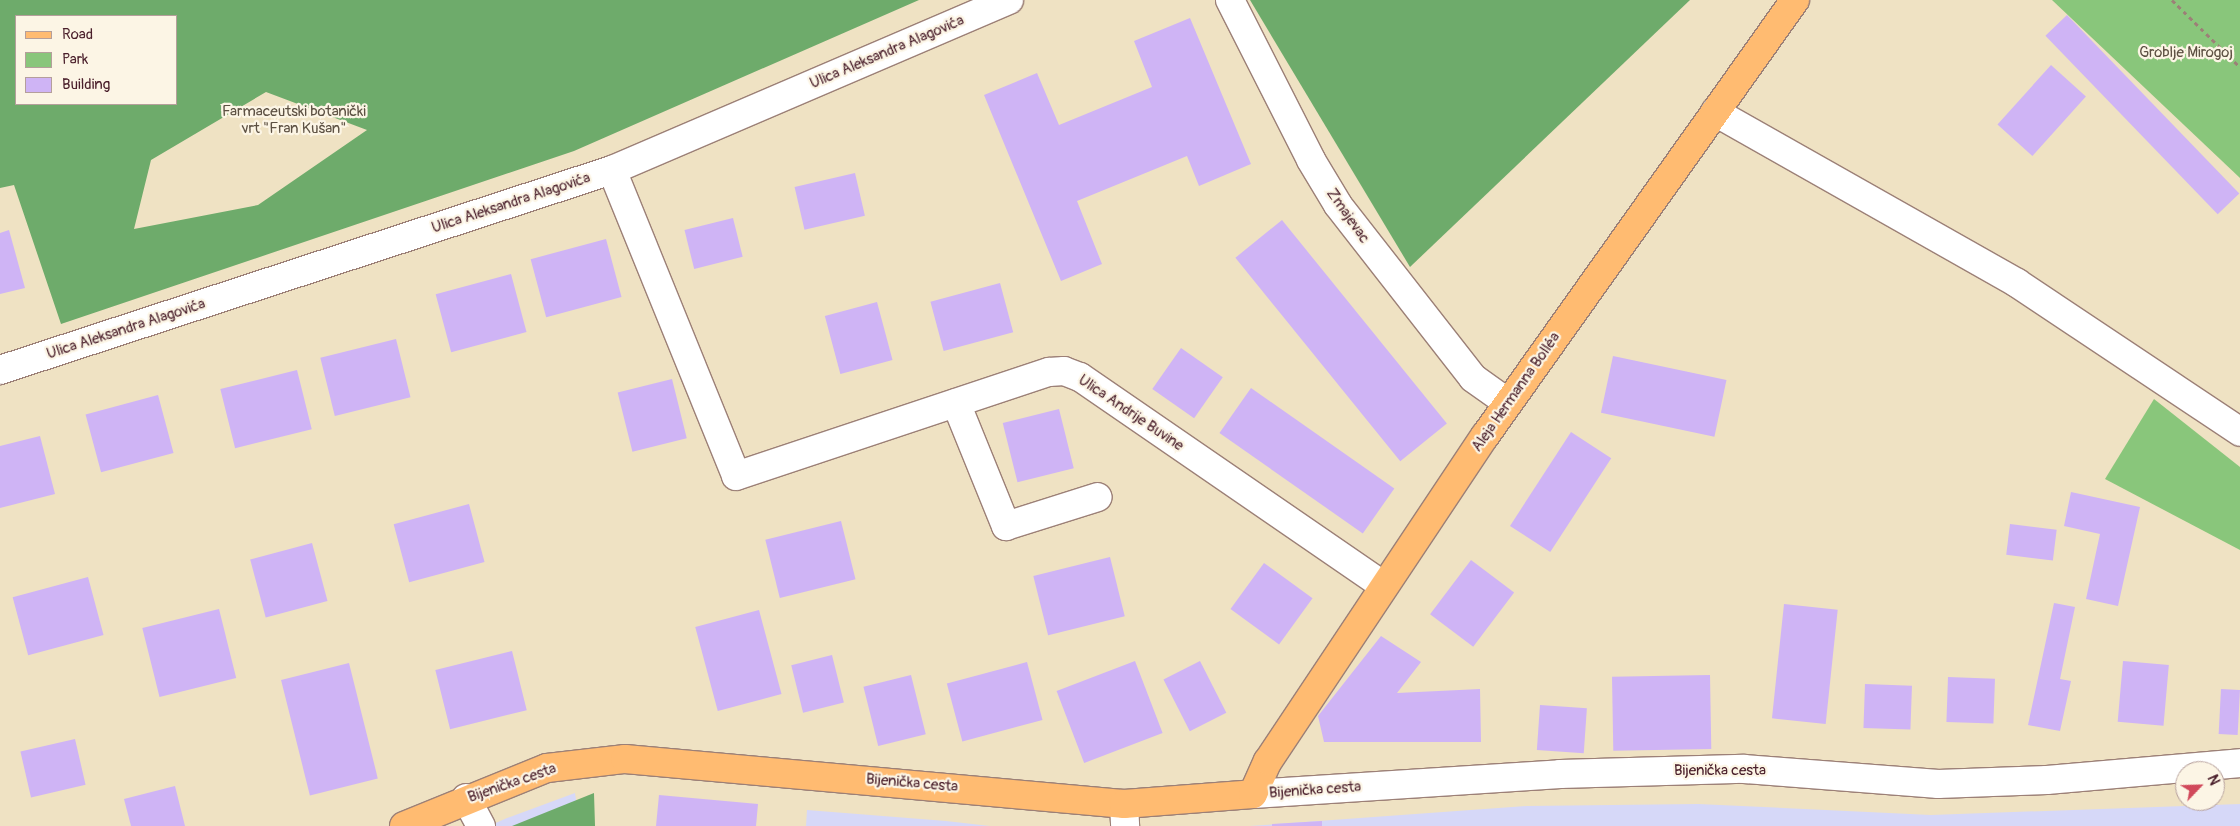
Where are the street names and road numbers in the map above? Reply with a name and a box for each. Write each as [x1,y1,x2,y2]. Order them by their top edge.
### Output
street label: Ulica Aleksandra Alagovića [807,11,967,93]
street label: Ulica Aleksandra Alagovića [429,169,593,237]
street label: Zmajevac [1323,185,1373,247]
street label: Ulica Aleksandra Alagovića [44,295,208,363]
street label: Aleja Hermanna Bolléa [1468,329,1564,455]
street label: Ulica Andrije Buvine [1075,371,1187,455]
street label: Bijenička cesta [466,759,558,807]
street label: Bijenička cesta [1674,762,1766,780]
street label: Bijenička cesta [865,770,959,796]
street label: Bijenička cesta [1268,778,1362,802]

